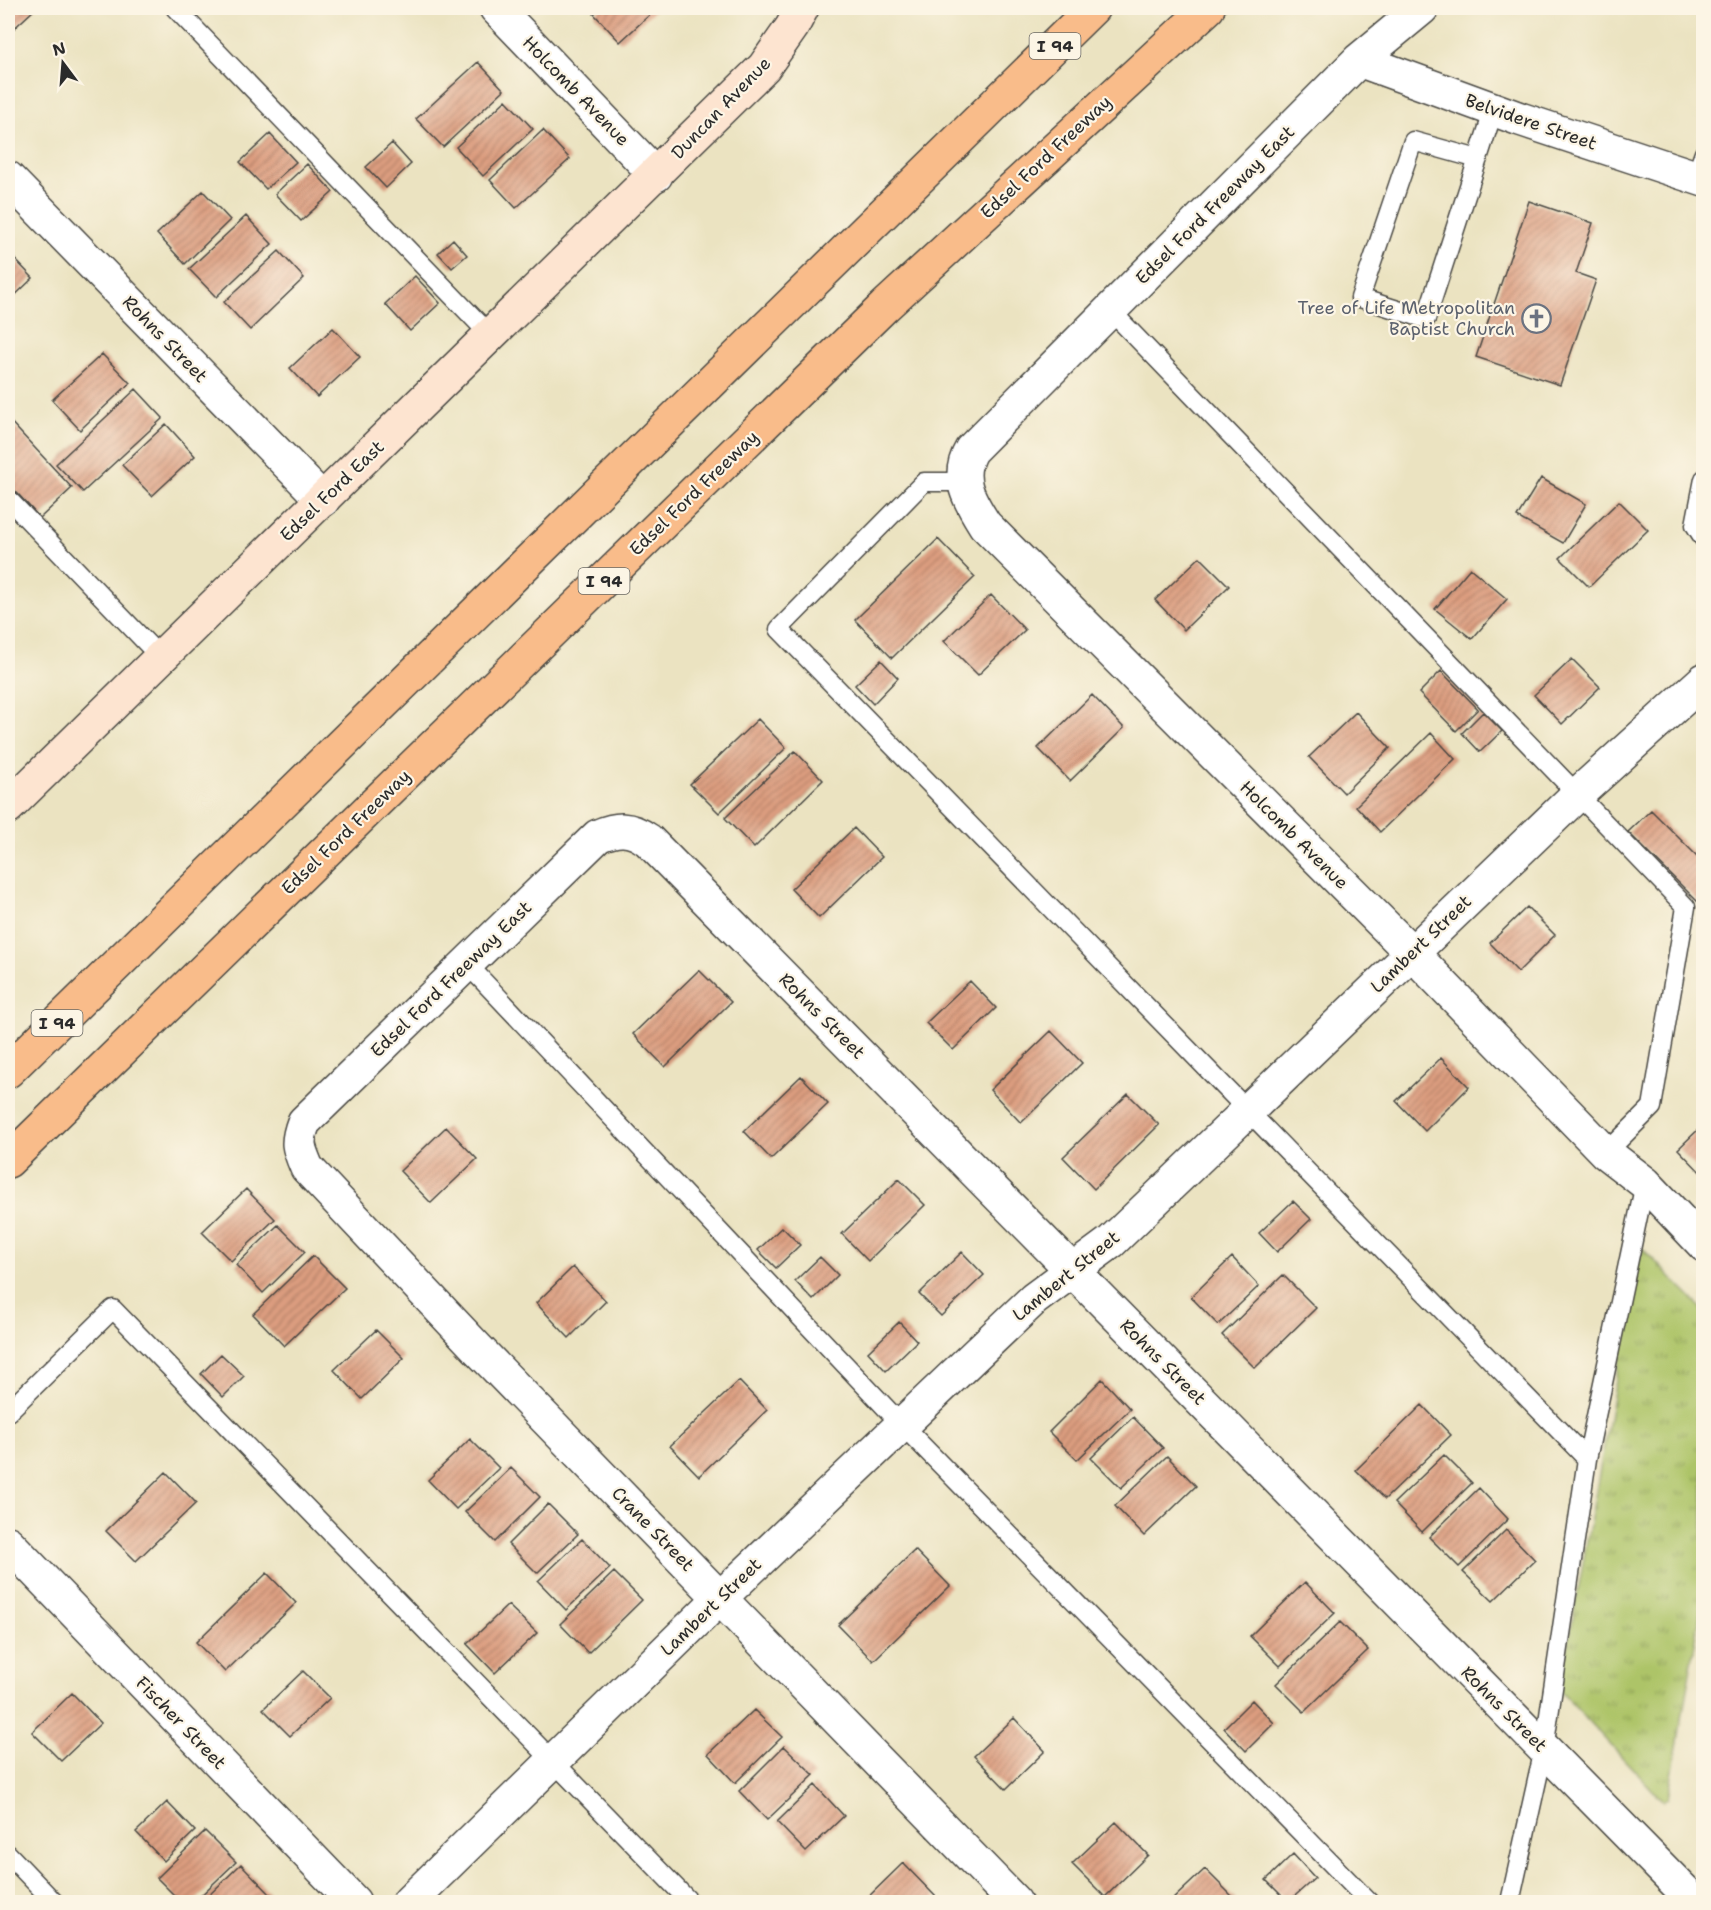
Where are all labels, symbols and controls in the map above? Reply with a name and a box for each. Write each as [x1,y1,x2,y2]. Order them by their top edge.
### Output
street label: Holcomb Avenue [517,31,635,151]
north arrow [33,33,93,93]
road number: I 94 [1030,33,1080,59]
text: N [50,37,68,61]
street label: Duncan Avenue [666,52,776,164]
street label: Belvidere Street [1462,88,1600,156]
street label: Edsel Ford Freeway [975,90,1117,224]
street label: Edsel Ford Freeway East [1130,120,1300,290]
street label: Rohns Street [117,290,213,388]
place label: Tree of Life Metropolitan Baptist Church [1298,296,1515,341]
church icon: Tree of Life Metropolitan Baptist Church [1520,302,1552,334]
street label: Edsel Ford Freeway [624,425,764,561]
street label: Edsel Ford East [275,435,389,547]
road number: I 94 [578,568,630,594]
street label: Edsel Ford Freeway [276,764,416,900]
street label: Holcomb Avenue [1234,775,1354,895]
street label: Lambert Street [1365,890,1477,998]
street label: Edsel Ford Freeway East [365,895,537,1062]
street label: Rohns Street [774,968,870,1064]
road number: I 94 [32,1010,82,1036]
street label: Lambert Street [1007,1225,1125,1327]
street label: Rohns Street [1115,1314,1211,1410]
street label: Crane Street [606,1481,700,1577]
street label: Lambert Street [655,1553,767,1661]
street label: Rohns Street [1456,1661,1552,1757]
street label: Fischer Street [131,1671,232,1775]

